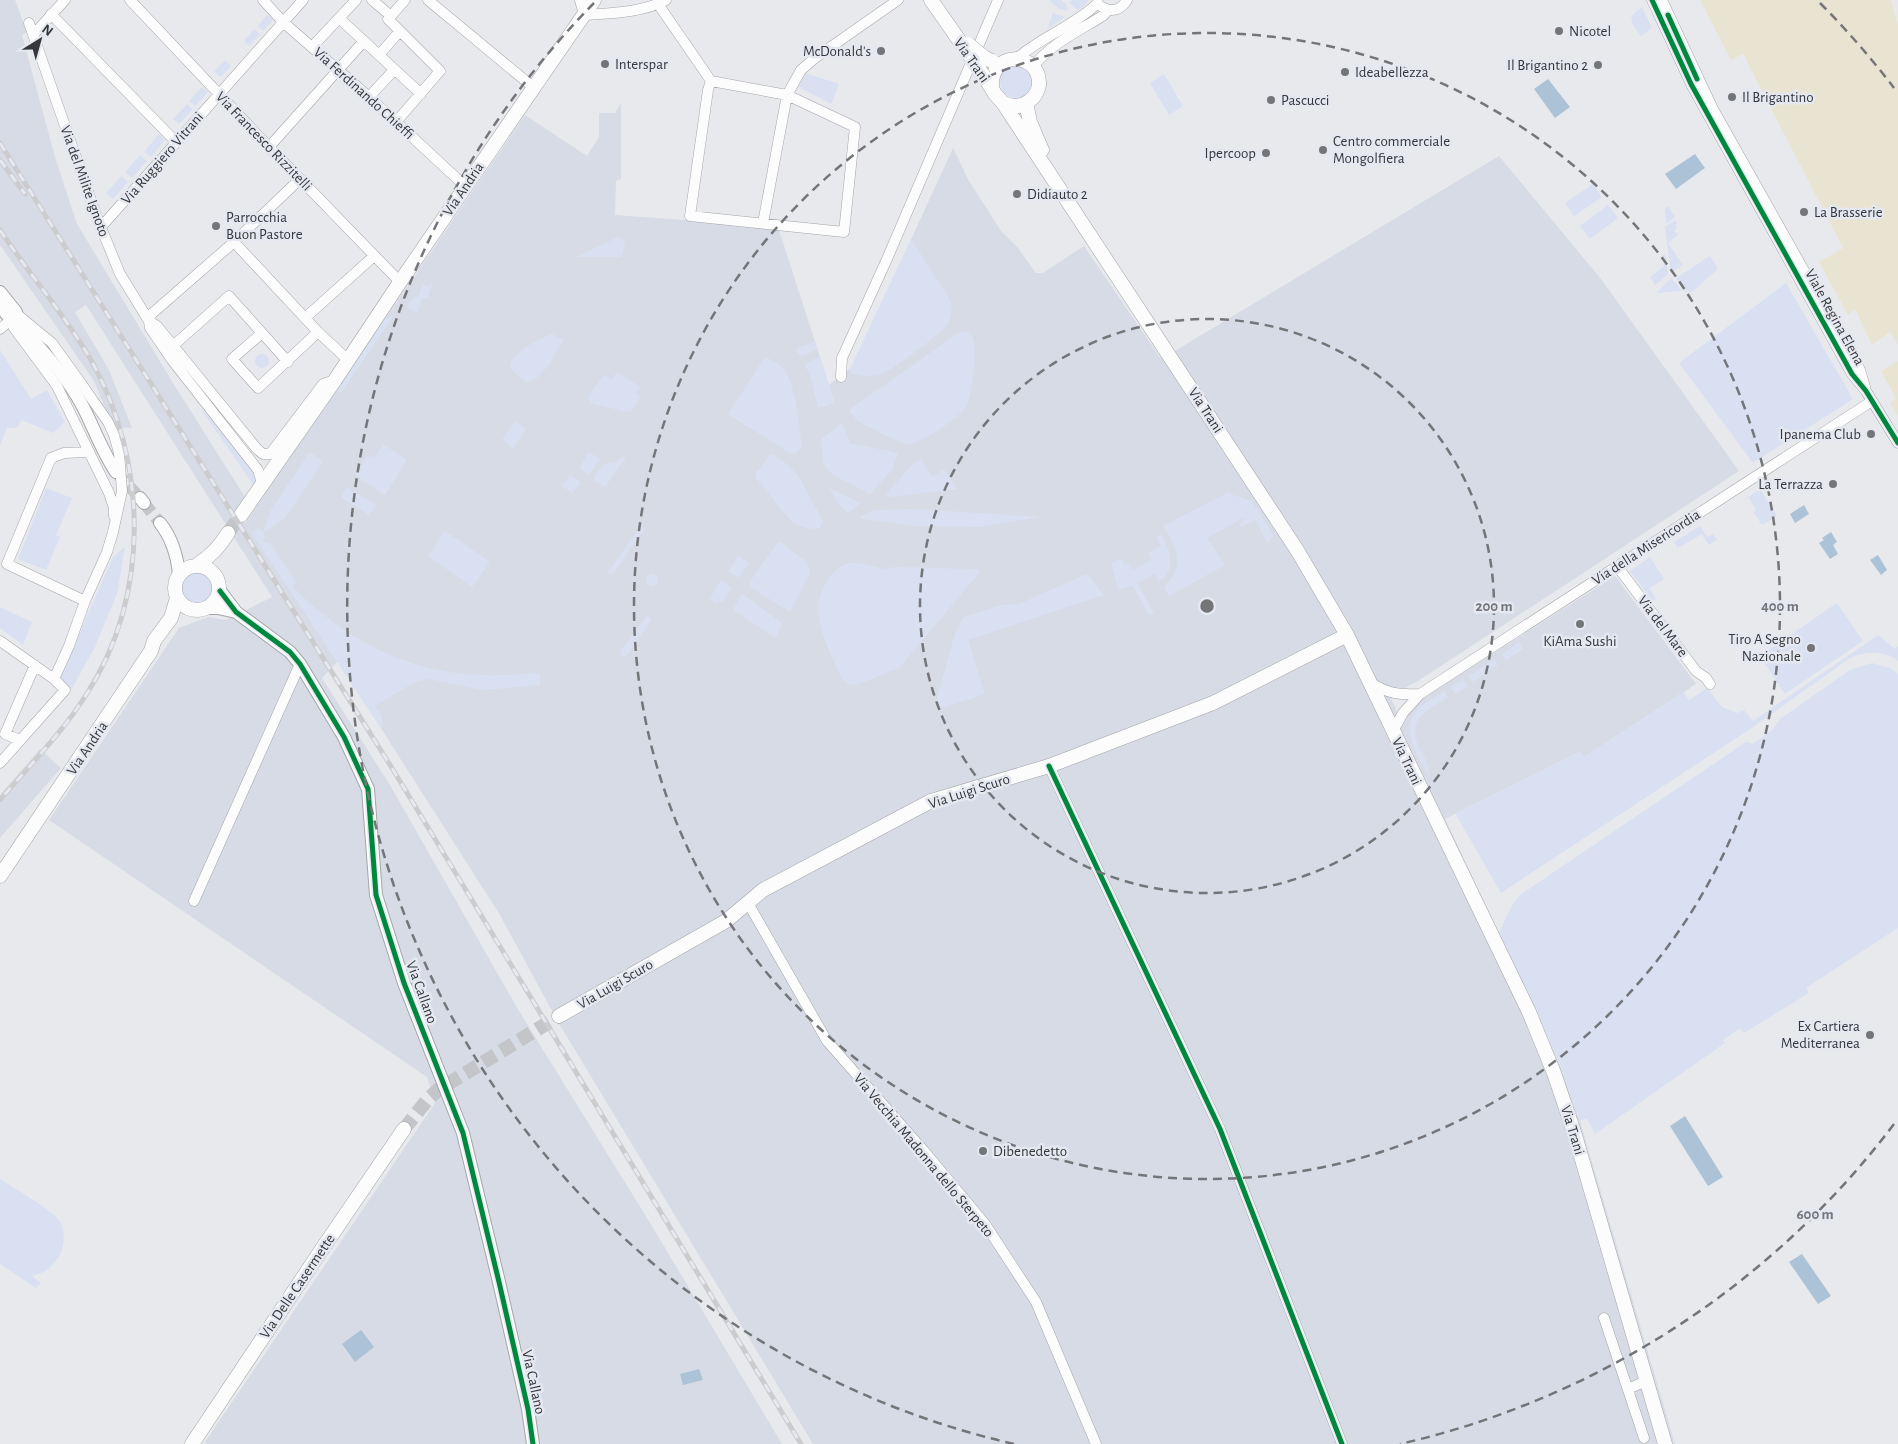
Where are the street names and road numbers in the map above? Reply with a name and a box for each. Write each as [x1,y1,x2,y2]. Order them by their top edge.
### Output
street label: Via Trani [951,35,992,85]
street label: Via Ferdinando Chieffi [311,44,417,142]
street label: Via Francesco Rizzitelli [213,89,315,194]
street label: Via Ruggiero Vitrani [118,109,206,207]
street label: Via del Milite Ignoto [57,124,112,239]
street label: Via Andria [440,160,487,219]
street label: Viale Regina Elena [1802,267,1867,368]
street label: Via Trani [1185,385,1226,436]
street label: Via della Misericordia [1590,507,1703,588]
street label: Via del Mare [1635,593,1690,660]
street label: Via Andria [64,719,111,778]
street label: Via Trani [1389,735,1424,787]
street label: Via Luigi Scuro [927,771,1012,812]
street label: Via Luigi Scuro [575,957,656,1012]
street label: Via Callano [403,959,440,1026]
street label: Via Vecchia Madonna dello Sterpeto [851,1071,996,1240]
street label: Via Trani [1558,1104,1587,1157]
street label: Via Delle Casermette [257,1231,338,1341]
street label: Via Callano [519,1348,548,1416]

